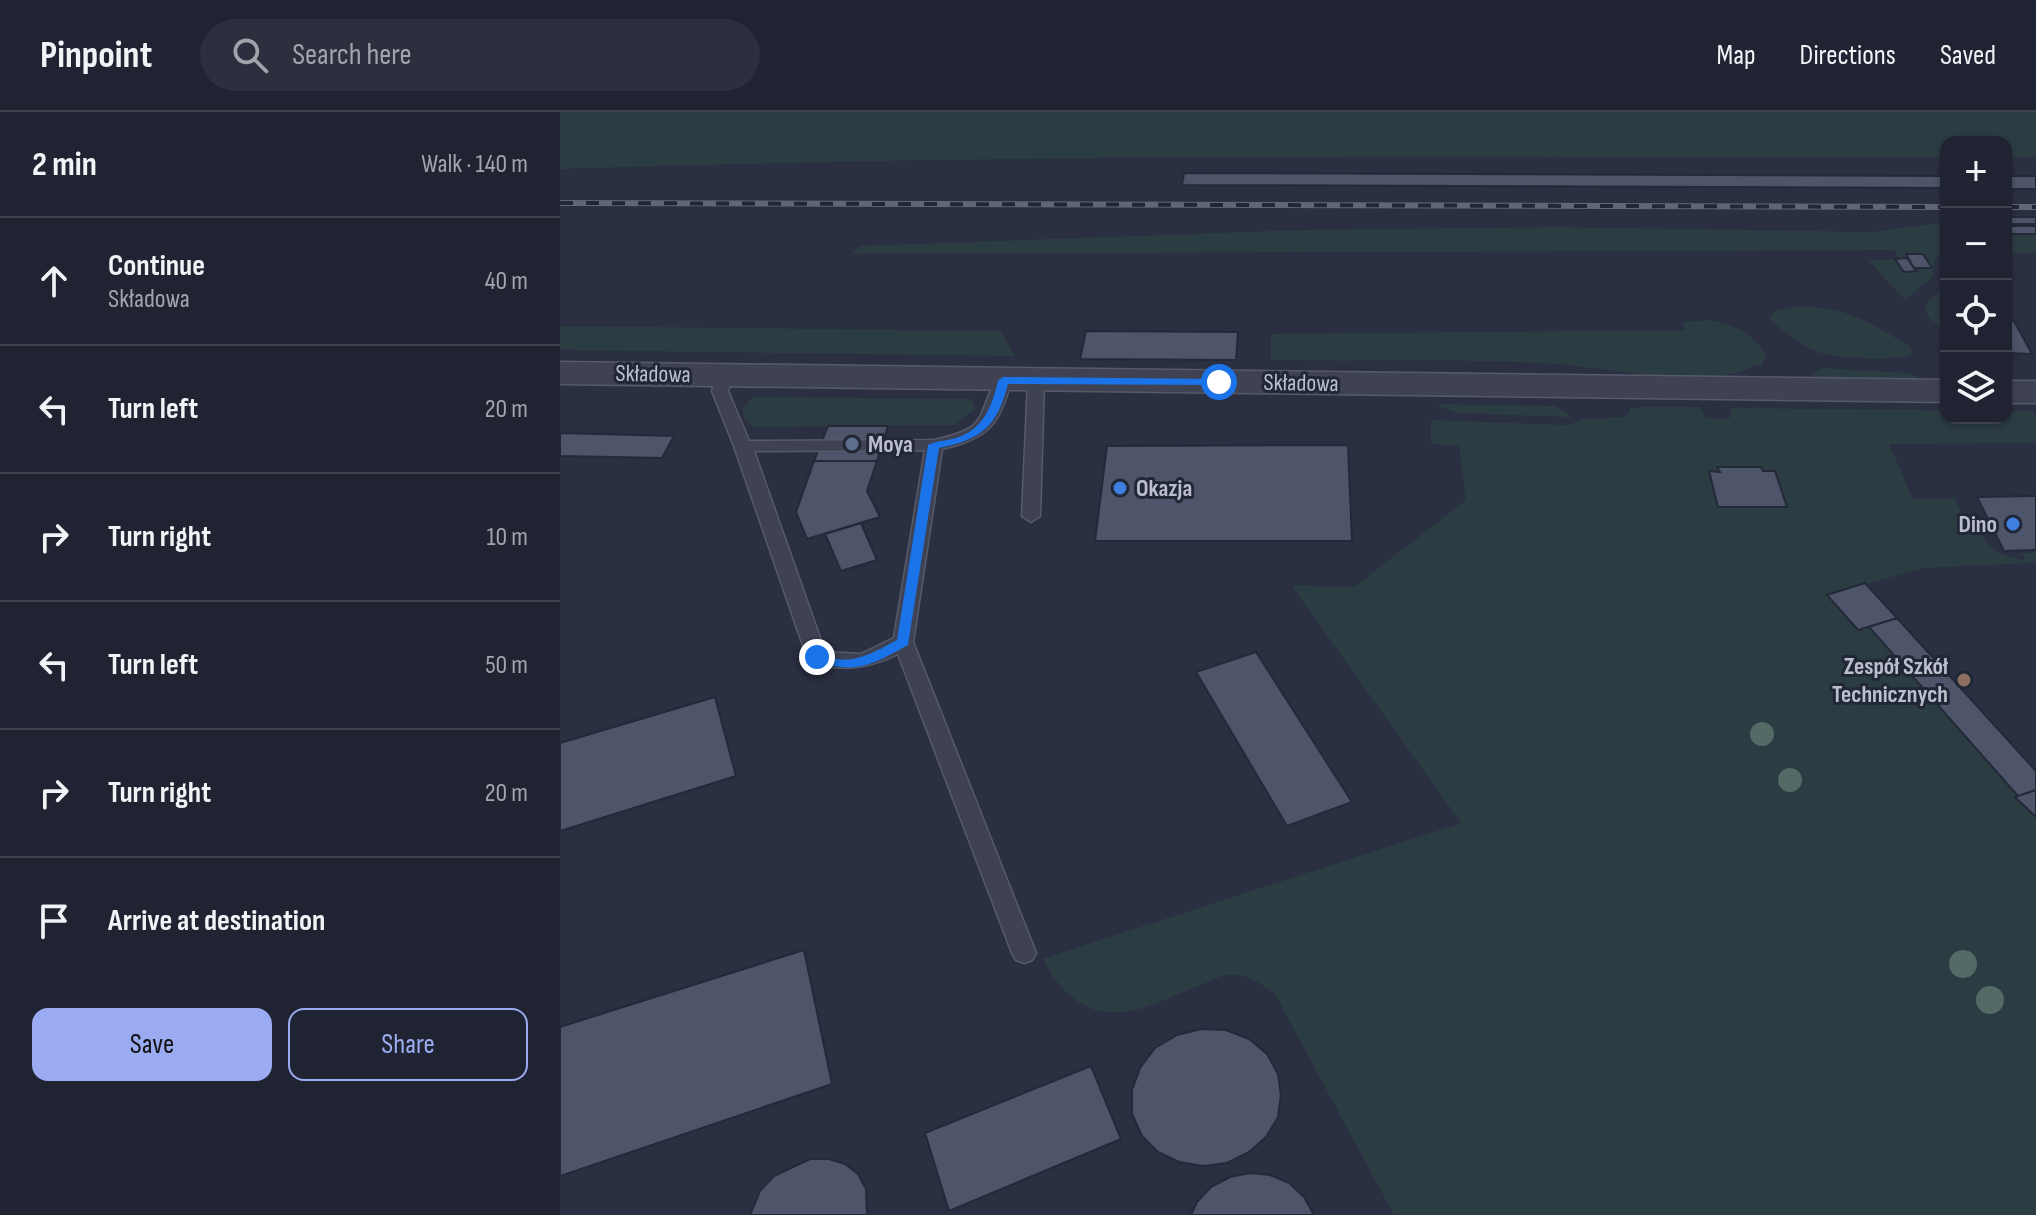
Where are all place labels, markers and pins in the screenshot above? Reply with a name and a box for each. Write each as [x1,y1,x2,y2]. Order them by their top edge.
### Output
place label: Moya [868,430,913,459]
marker: Moya [843,435,861,453]
place label: Okazja [1136,474,1192,503]
marker: Okazja [1111,479,1129,497]
place label: Dino [1959,510,1997,539]
marker: Dino [2004,515,2022,533]
place label: Zespół Szkół Technicznych [1832,652,1949,709]
marker: Zespół Szkół Technicznych [1955,671,1973,689]

